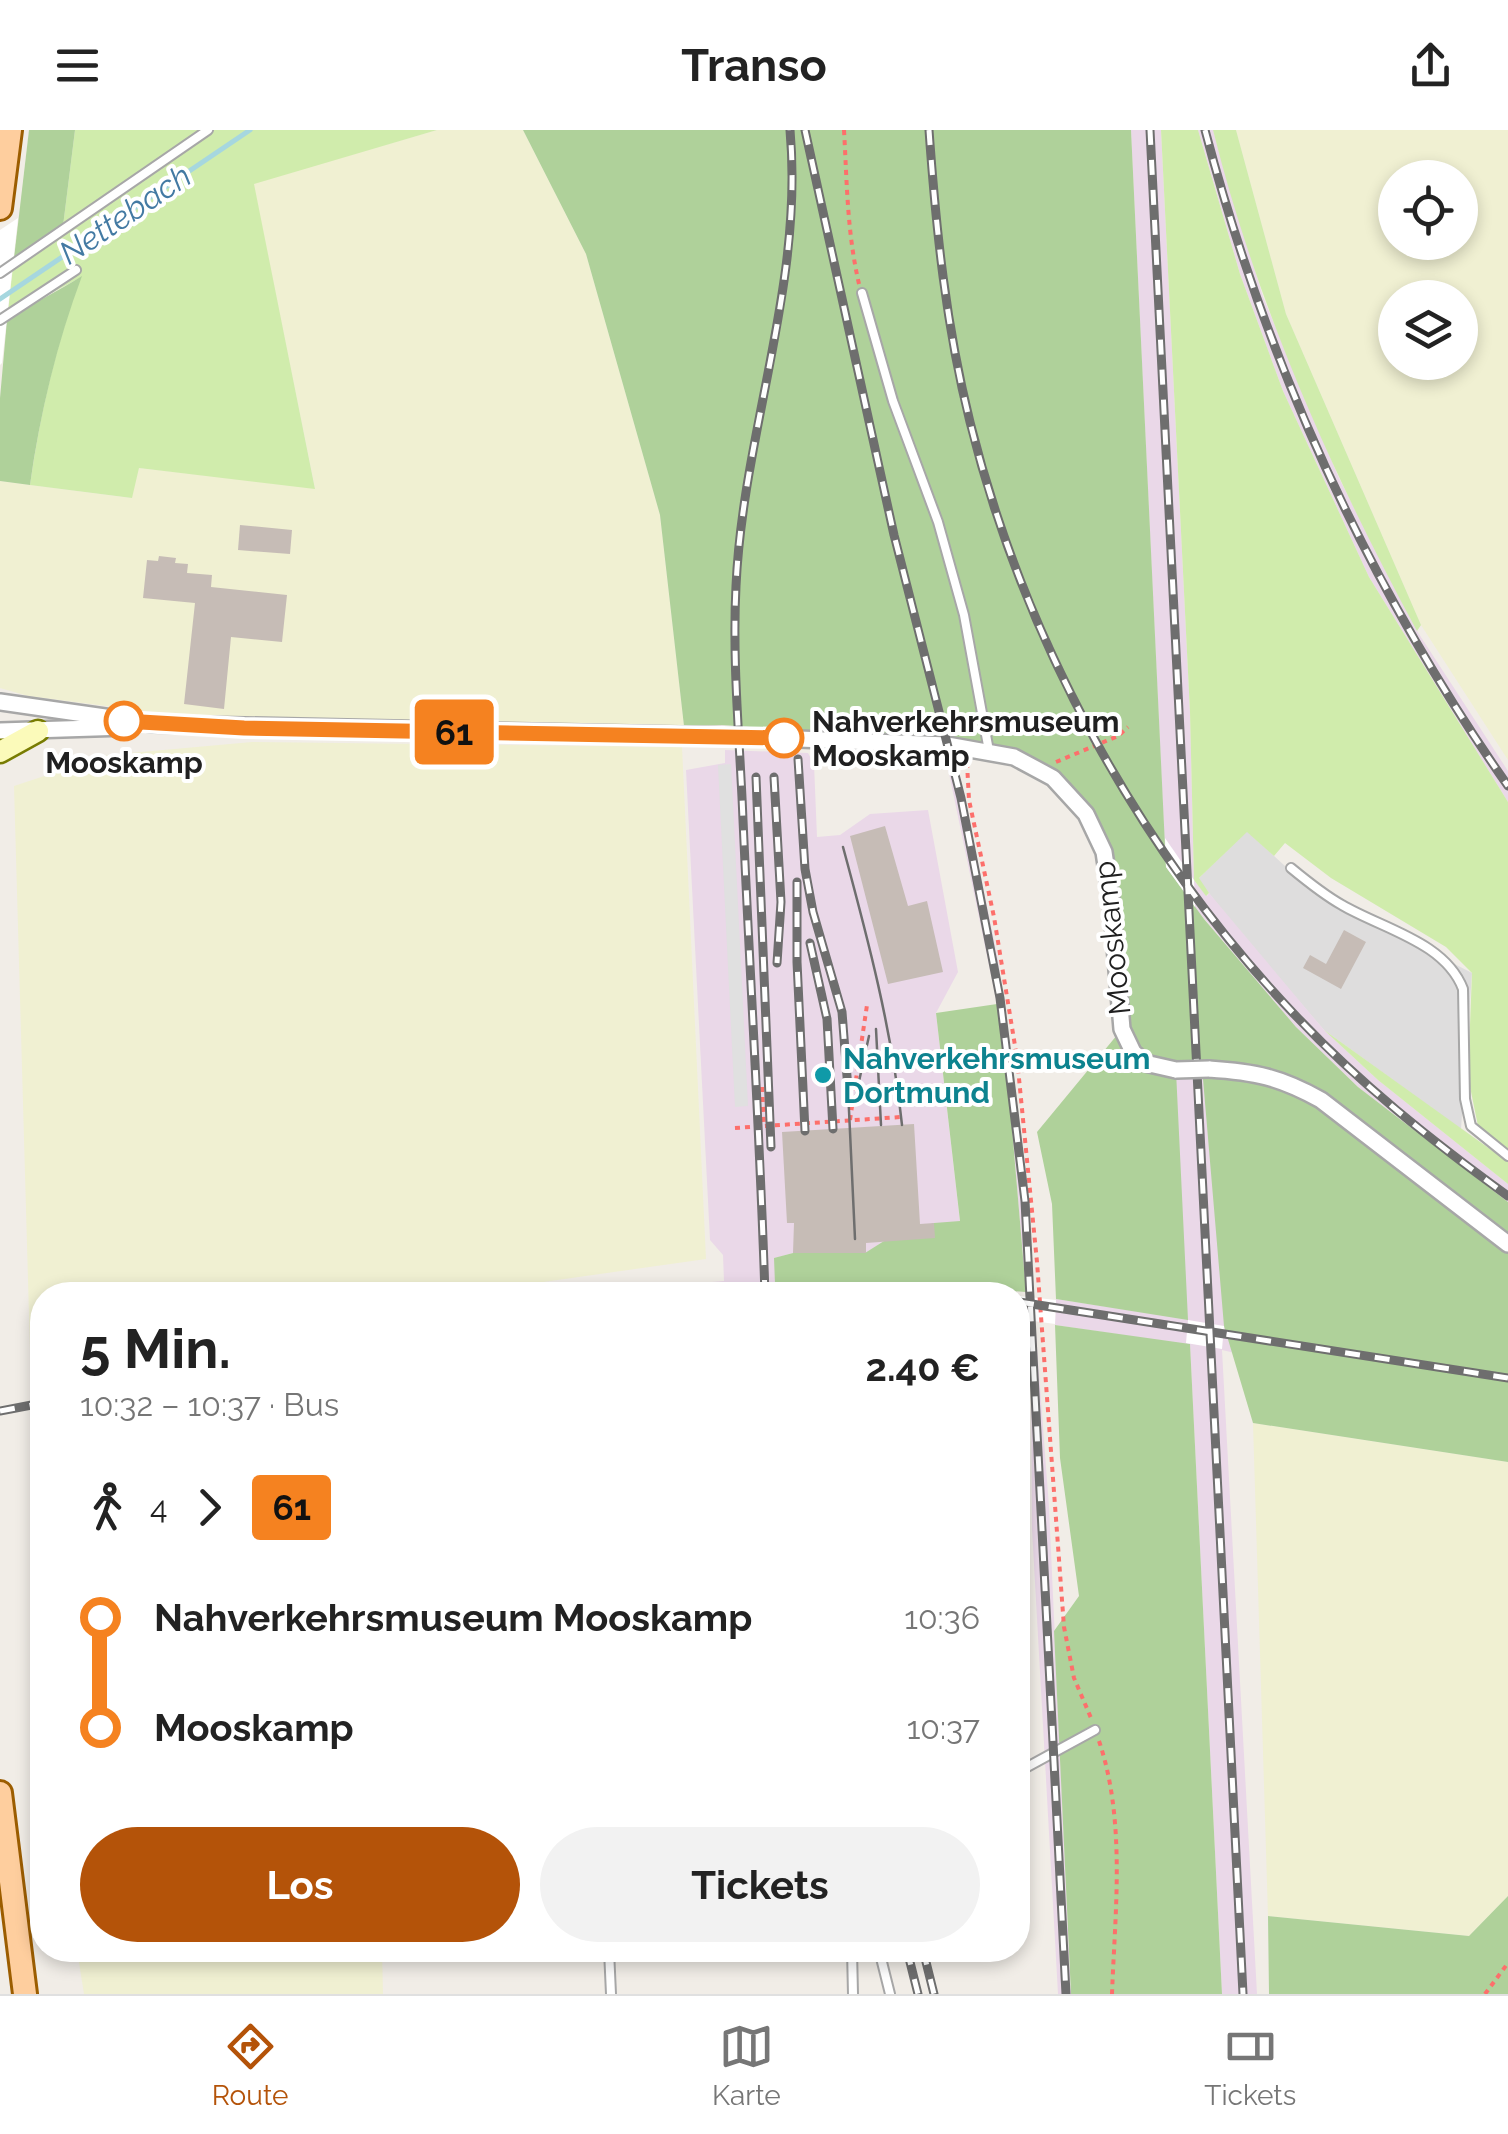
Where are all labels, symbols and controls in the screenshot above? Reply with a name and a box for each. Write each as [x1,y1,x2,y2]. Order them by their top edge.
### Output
icon: menu [50,38,105,93]
icon: share [1403,38,1458,93]
text: Transo [681,39,827,92]
water label: Nettebach [52,157,198,271]
map controls [1378,160,1478,380]
button: locate [1378,160,1478,260]
button: layers [1378,280,1478,380]
line badge: 61 [409,700,499,764]
marker: Mooskamp [105,702,143,740]
place label: Nahverkehrsmuseum Mooskamp [812,704,1120,773]
text: 61 [435,712,473,753]
marker: Nahverkehrsmuseum Mooskamp [765,719,803,757]
place label: Mooskamp [45,745,203,780]
street label: Mooskamp [1087,859,1137,1017]
place label: Nahverkehrsmuseum Dortmund [843,1041,1151,1110]
marker: Nahverkehrsmuseum Dortmund [812,1064,834,1086]
text: 5 Min. [80,1316,231,1381]
text: 2.40 € [866,1345,980,1390]
text: 10:32 – 10:37 · Bus [80,1386,339,1423]
icon: walk [80,1480,135,1535]
icon: forward [182,1480,237,1535]
text: 61 [272,1487,311,1528]
text: 4 [150,1489,167,1526]
text: Nahverkehrsmuseum Mooskamp [154,1595,752,1640]
text: 10:36 [904,1599,980,1636]
text: Mooskamp [154,1705,354,1750]
text: 10:37 [907,1709,980,1746]
button: Los [80,1827,520,1942]
button: Tickets [540,1827,980,1942]
tab: Route [212,2019,288,2112]
tab: Karte [712,2019,781,2112]
tab: Tickets [1204,2019,1296,2112]

